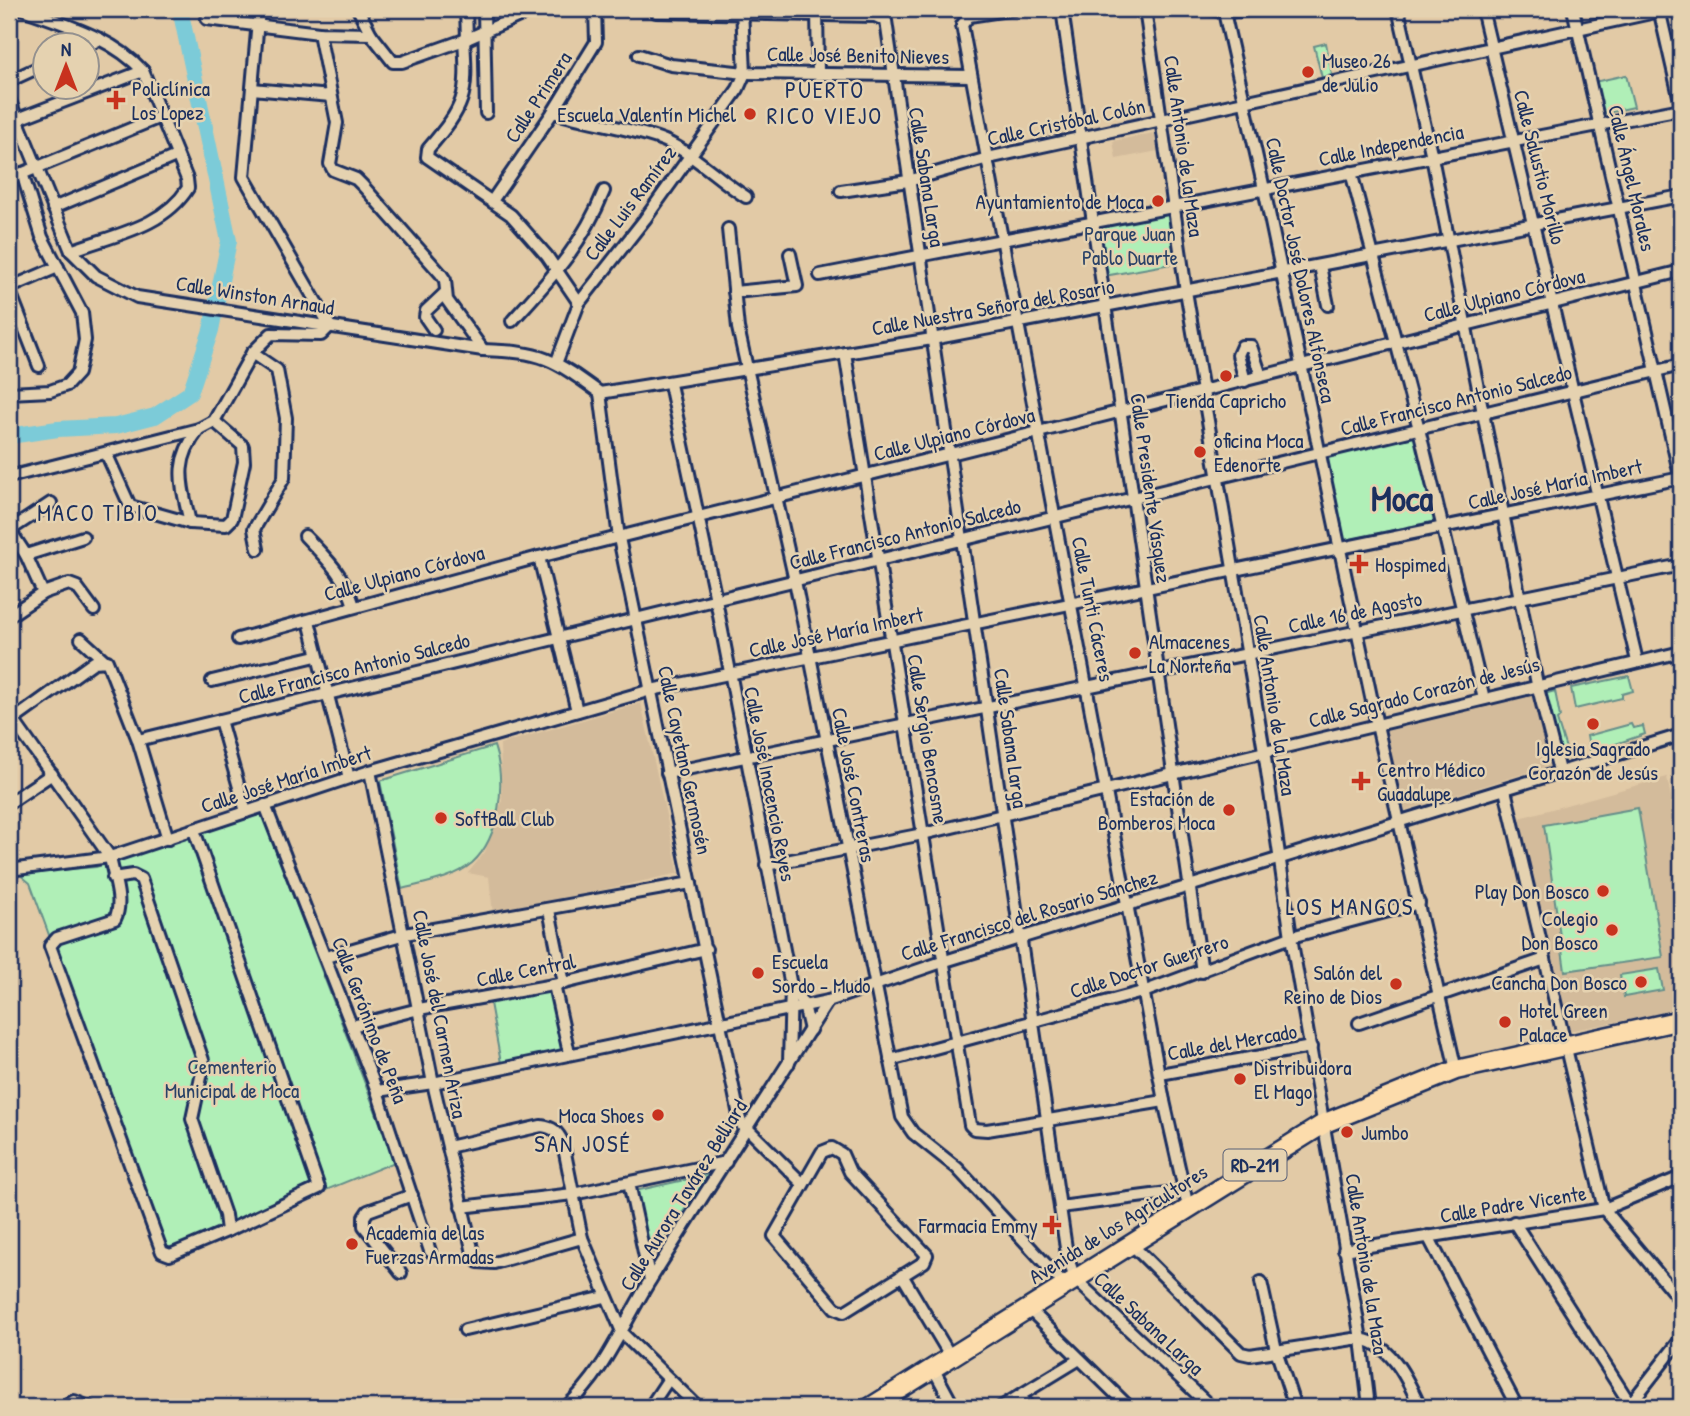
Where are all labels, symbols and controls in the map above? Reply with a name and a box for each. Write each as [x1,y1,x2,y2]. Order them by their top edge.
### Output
north arrow [32,32,102,102]
text: N [61,36,71,62]
street label: Calle José Benito Nieves [767,39,949,71]
street label: Calle Primera [498,46,578,148]
place label: Museo 26 de Julio [1322,46,1391,99]
street label: Calle Antonio de la Maza [1157,53,1211,239]
marker: Museo 26 de Julio [1300,64,1316,80]
place label: Policlínica Los Lopez [132,74,210,127]
district label: PUERTO RICO VIEJO [767,74,883,131]
street label: Calle Salustio Morillo [1507,87,1573,247]
marker: Policlínica Los Lopez [106,90,126,110]
street label: Calle Cristóbal Colón [984,91,1148,153]
place label: Escuela Valentín Michel [557,100,736,129]
street label: Calle Ángel Morales [1601,102,1663,254]
street label: Calle Sabana Larga [902,105,952,249]
marker: Escuela Valentín Michel [742,106,758,122]
street label: Calle Independencia [1316,117,1466,173]
street label: Calle Doctor José Dolores Alfonseca [1259,135,1343,405]
street label: Calle Luis Ramírez [577,139,683,267]
place label: Ayuntamiento de Moca [975,187,1144,216]
marker: Ayuntamiento de Moca [1150,193,1166,209]
park label: Parque Juan Pablo Duarte [1082,219,1178,272]
street label: Calle Ulpiano Córdova [1420,261,1588,329]
street label: Calle Winston Arnaud [174,268,336,322]
street label: Calle Nuestra Señora del Rosario [869,271,1117,343]
street label: Calle Francisco Antonio Salcedo [1337,357,1575,443]
marker: Tienda Capricho [1218,368,1234,384]
place label: Tienda Capricho [1166,386,1286,415]
street label: Calle Presidente Vásquez [1123,391,1179,585]
street label: Calle Ulpiano Córdova [870,400,1038,468]
place label: oficina Moca Edenorte [1214,426,1304,479]
marker: oficina Moca Edenorte [1192,444,1208,460]
street label: Calle José María Imbert [1465,451,1646,517]
district label: Moca [1371,475,1433,522]
street label: Calle Francisco Antonio Salcedo [786,491,1024,577]
district label: MACO TIBIO [37,497,159,528]
street label: Calle Tunti Cáceres [1065,534,1121,684]
street label: Calle Ulpiano Córdova [320,538,488,608]
place label: Hospimed [1375,550,1446,579]
marker: Hospimed [1349,554,1369,574]
street label: Calle 16 de Agosto [1285,584,1425,640]
street label: Calle José María Imbert [746,599,927,665]
street label: Calle Antonio de la Maza [1246,612,1304,798]
street label: Calle Francisco Antonio Salcedo [235,625,473,711]
place label: Almacenes La Norteña [1149,627,1231,680]
marker: Almacenes La Norteña [1127,645,1143,661]
street label: Calle Sagrado Corazón de Jesús [1305,649,1543,735]
street label: Calle Sergio Bencosme [900,652,956,826]
street label: Calle Cayetano Germosén [651,663,719,857]
street label: Calle Sabana Larga [987,666,1035,810]
street label: Calle José Inocencio Reyes [737,684,803,884]
street label: Calle José Contreras [825,705,883,865]
marker: Iglesia Sagrado Corazón de Jesús [1585,716,1601,732]
place label: Iglesia Sagrado Corazón de Jesús [1528,734,1658,787]
street label: Calle José María Imbert [197,738,376,820]
place label: Centro Médico Guadalupe [1377,755,1485,808]
marker: Centro Médico Guadalupe [1351,771,1371,791]
place label: Estación de Bomberos Moca [1098,784,1215,837]
marker: Estación de Bomberos Moca [1221,802,1237,818]
place label: SoftBall Club [455,804,555,833]
marker: SoftBall Club [433,810,449,826]
street label: Calle Francisco del Rosario Sánchez [897,862,1161,968]
place label: Play Don Bosco [1475,877,1589,906]
marker: Play Don Bosco [1595,883,1611,899]
district label: LOS MANGOS [1286,891,1414,922]
place label: Colegio Don Bosco [1521,904,1598,957]
street label: Calle José del Carmen Ariza [406,907,474,1121]
marker: Colegio Don Bosco [1604,922,1620,938]
street label: Calle Doctor Guerrero [1066,927,1232,1005]
street label: Calle Gerónimo de Peña [325,933,415,1107]
street label: Calle Central [474,946,578,994]
place label: Escuela Sordo - Mudo [772,947,871,1000]
place label: Salón del Reino de Dios [1284,958,1382,1011]
marker: Escuela Sordo - Mudo [750,965,766,981]
place label: Cancha Don Bosco [1491,968,1627,997]
marker: Cancha Don Bosco [1633,974,1649,990]
marker: Salón del Reino de Dios [1388,976,1404,992]
place label: Hotel Green Palace [1519,996,1608,1049]
marker: Hotel Green Palace [1497,1014,1513,1030]
street label: Calle del Mercado [1165,1016,1299,1068]
park label: Cementerio Municipal de Moca [165,1052,299,1105]
place label: Distribuidora El Mago [1254,1053,1352,1106]
marker: Distribuidora El Mago [1232,1071,1248,1087]
street label: Calle Aurora Tavárez Belliard [612,1094,754,1296]
place label: Moca Shoes [558,1101,644,1130]
marker: Moca Shoes [650,1107,666,1123]
place label: Jumbo [1361,1118,1409,1147]
marker: Jumbo [1339,1124,1355,1140]
district label: SAN JOSÉ [534,1128,632,1159]
road number: RD-211 [1224,1149,1286,1180]
street label: Avenida de los Agricultores [1023,1157,1213,1291]
street label: Calle Antonio de la Maza [1338,1171,1396,1357]
street label: Calle Padre Vicente [1438,1178,1588,1230]
place label: Farmacia Emmy [918,1211,1038,1240]
marker: Farmacia Emmy [1044,1217,1060,1233]
place label: Academia de las Fuerzas Armadas [365,1218,494,1271]
marker: Academia de las Fuerzas Armadas [344,1236,360,1252]
street label: Calle Sabana Larga [1088,1264,1210,1382]

